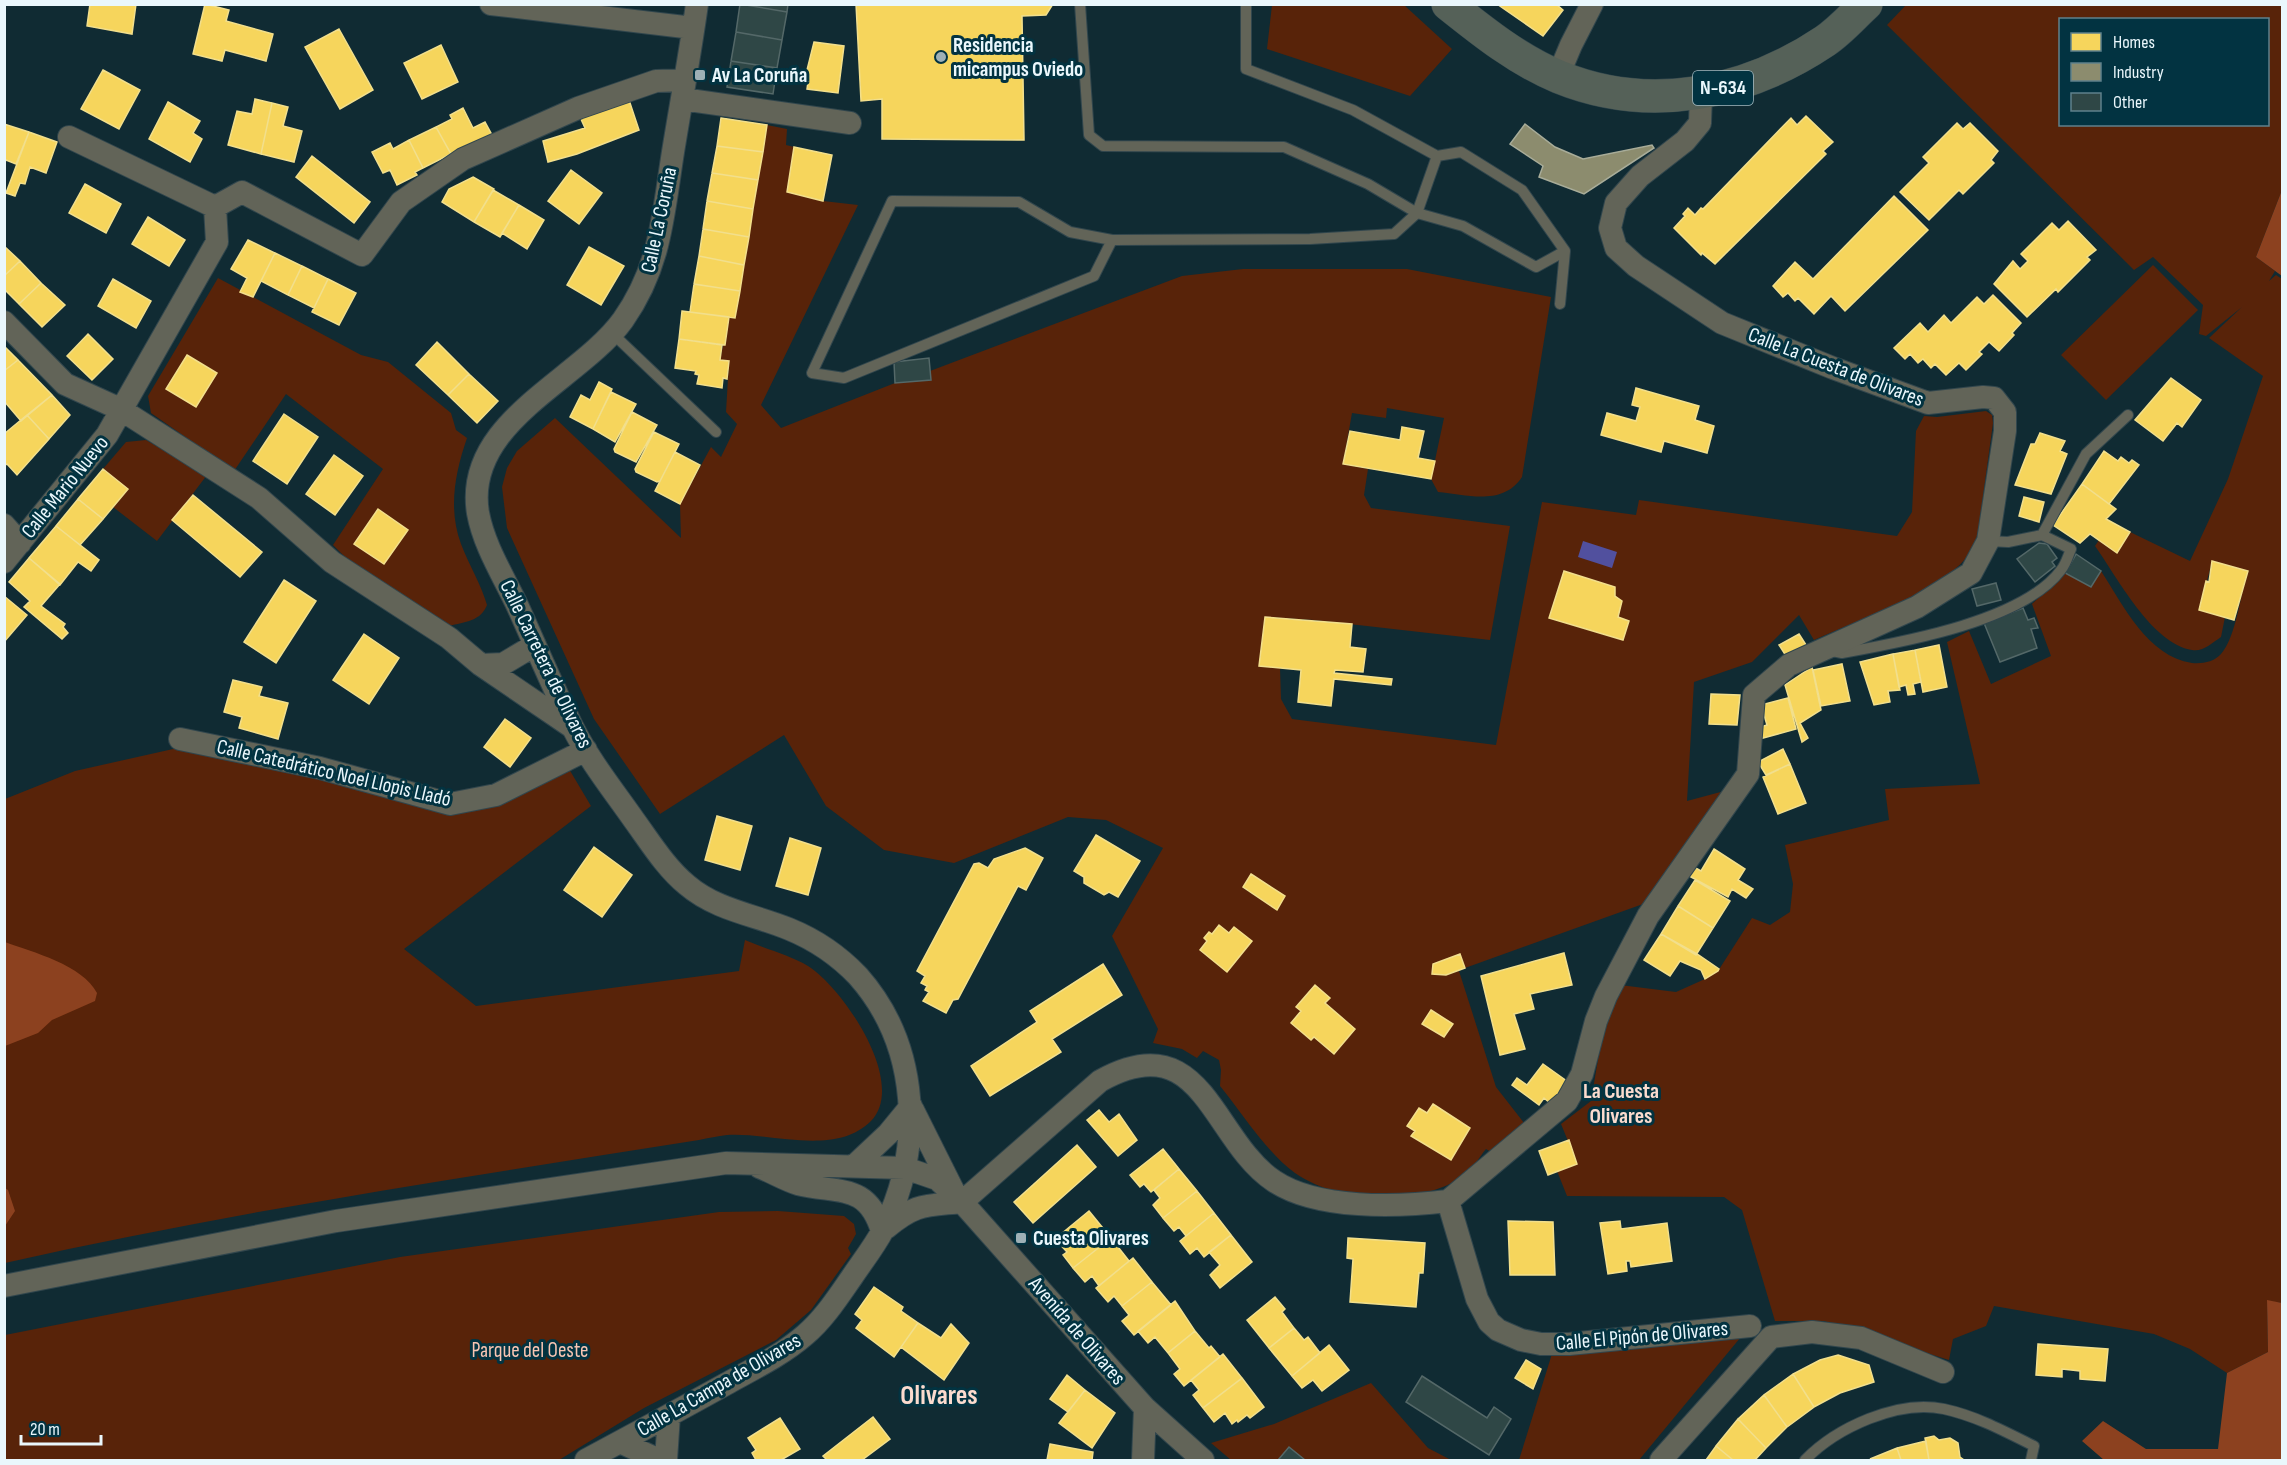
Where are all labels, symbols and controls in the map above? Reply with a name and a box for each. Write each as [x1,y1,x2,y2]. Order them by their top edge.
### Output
legend [2059,18,2269,126]
text: Homes [2113,32,2155,53]
place label: Residencia micampus Oviedo [953,33,1083,82]
marker: Residencia micampus Oviedo [934,50,948,64]
text: Industry [2113,62,2164,83]
place label: Av La Coruña [711,63,807,88]
marker: Av La Coruña [693,68,707,82]
road number: N-634 [1693,71,1753,105]
text: Other [2113,92,2147,113]
street label: Calle La Coruña [636,165,682,275]
street label: Calle La Cuesta de Olivares [1745,322,1927,412]
street label: Calle Mario Nuevo [16,431,114,543]
street label: Calle Carretera de Olivares [494,576,598,752]
street label: Calle Catedrático Noel Llopis Lladó [214,734,454,812]
district label: La Cuesta Olivares [1583,1078,1659,1130]
place label: Cuesta Olivares [1033,1226,1149,1251]
marker: Cuesta Olivares [1014,1231,1028,1245]
street label: Avenida de Olivares [1023,1271,1131,1390]
street label: Calle El Pipón de Olivares [1555,1316,1729,1356]
street label: Calle La Campa de Olivares [633,1328,805,1442]
park label: Parque del Oeste [471,1338,589,1363]
district label: Olivares [900,1380,978,1412]
scale bar [21,1408,100,1446]
text: 20 m [30,1419,60,1440]

